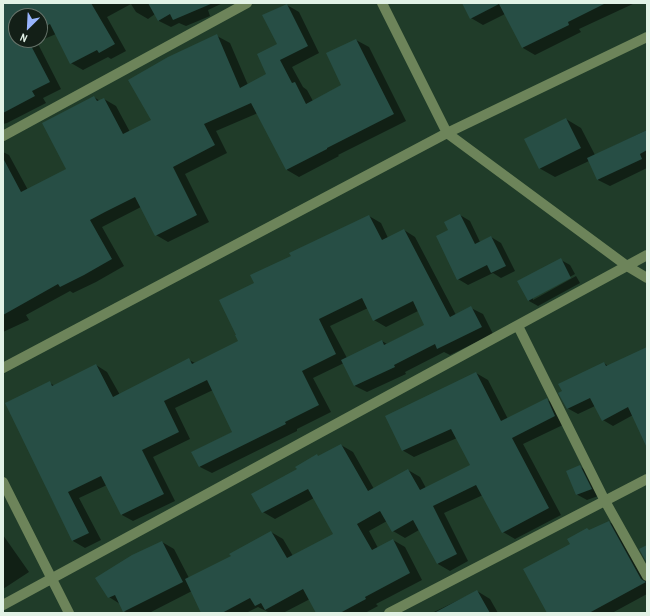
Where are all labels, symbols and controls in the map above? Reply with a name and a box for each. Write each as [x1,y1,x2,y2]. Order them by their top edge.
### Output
north arrow [8,8,48,48]
text: N [18,30,29,46]

